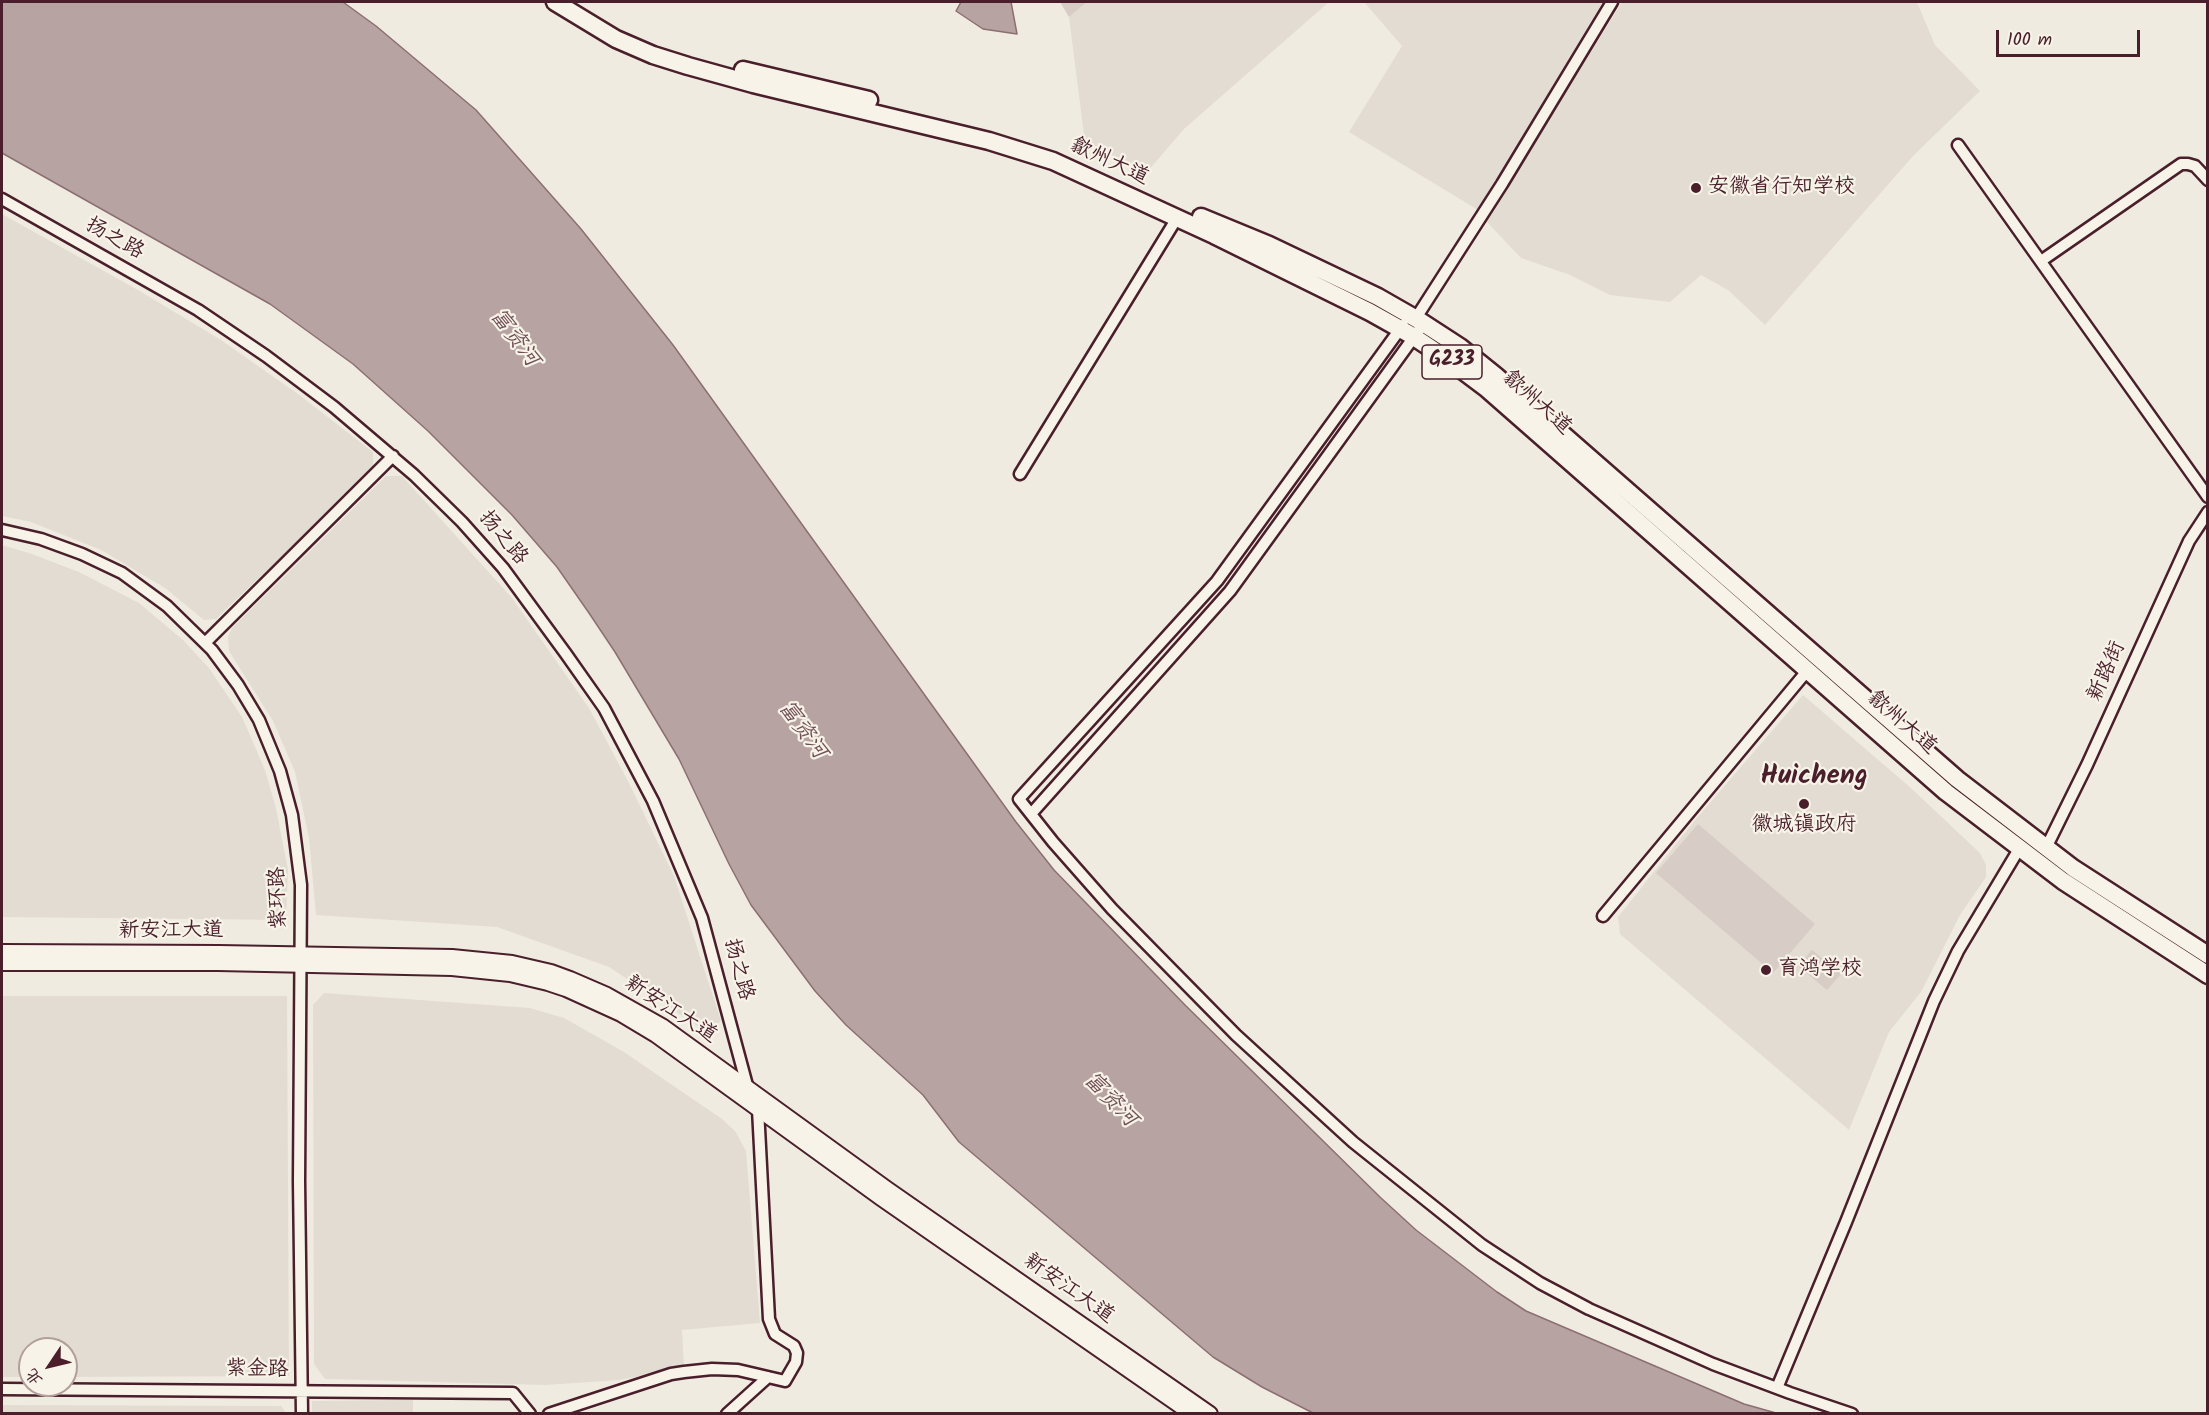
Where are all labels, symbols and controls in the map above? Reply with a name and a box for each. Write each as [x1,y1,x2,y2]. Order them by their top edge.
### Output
scale bar [1999,18,2143,56]
text: 100 m [2007,26,2052,55]
street label: 歙州大道 [1066,134,1152,192]
place label: 安徽省行知学校 [1708,175,1855,201]
marker: 安徽省行知学校 [1689,181,1703,195]
street label: 扬之路 [80,214,148,266]
water label: 富资河 [483,305,543,373]
road number: G233 [1422,345,1482,379]
street label: 歙州大道 [1496,367,1576,441]
street label: 扬之路 [472,507,532,571]
street label: 新路街 [2084,638,2132,706]
street label: 歙州大道 [1861,687,1941,761]
water label: 富资河 [771,697,831,765]
district label: Huicheng [1760,762,1868,794]
marker: 徽城镇政府 [1797,797,1811,811]
place label: 徽城镇政府 [1752,813,1856,839]
street label: 紫环路 [266,866,294,930]
street label: 新安江大道 [119,919,223,945]
street label: 扬之路 [717,936,757,1004]
place label: 育鸿学校 [1778,957,1862,983]
marker: 育鸿学校 [1759,963,1773,977]
street label: 新安江大道 [619,972,721,1050]
water label: 富资河 [1077,1068,1141,1134]
street label: 新安江大道 [1018,1250,1118,1330]
north arrow [18,1337,78,1397]
street label: 紫金路 [225,1358,289,1384]
text: 北 [20,1363,49,1390]

